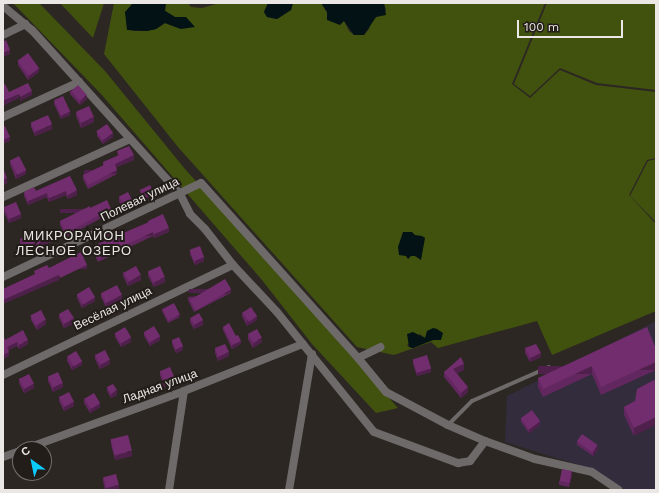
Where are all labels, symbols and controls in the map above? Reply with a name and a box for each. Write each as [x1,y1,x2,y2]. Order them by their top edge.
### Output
scale bar [519,12,625,38]
text: 100 m [524,20,559,34]
street label: Полевая улица [99,175,181,225]
district label: МИКРОРАЙОН ЛЕСНОЕ ОЗЕРО [16,229,132,260]
street label: Весёлая улица [72,284,154,334]
street label: Ладная улица [121,367,199,407]
north arrow [12,441,52,481]
text: С [19,444,33,459]

